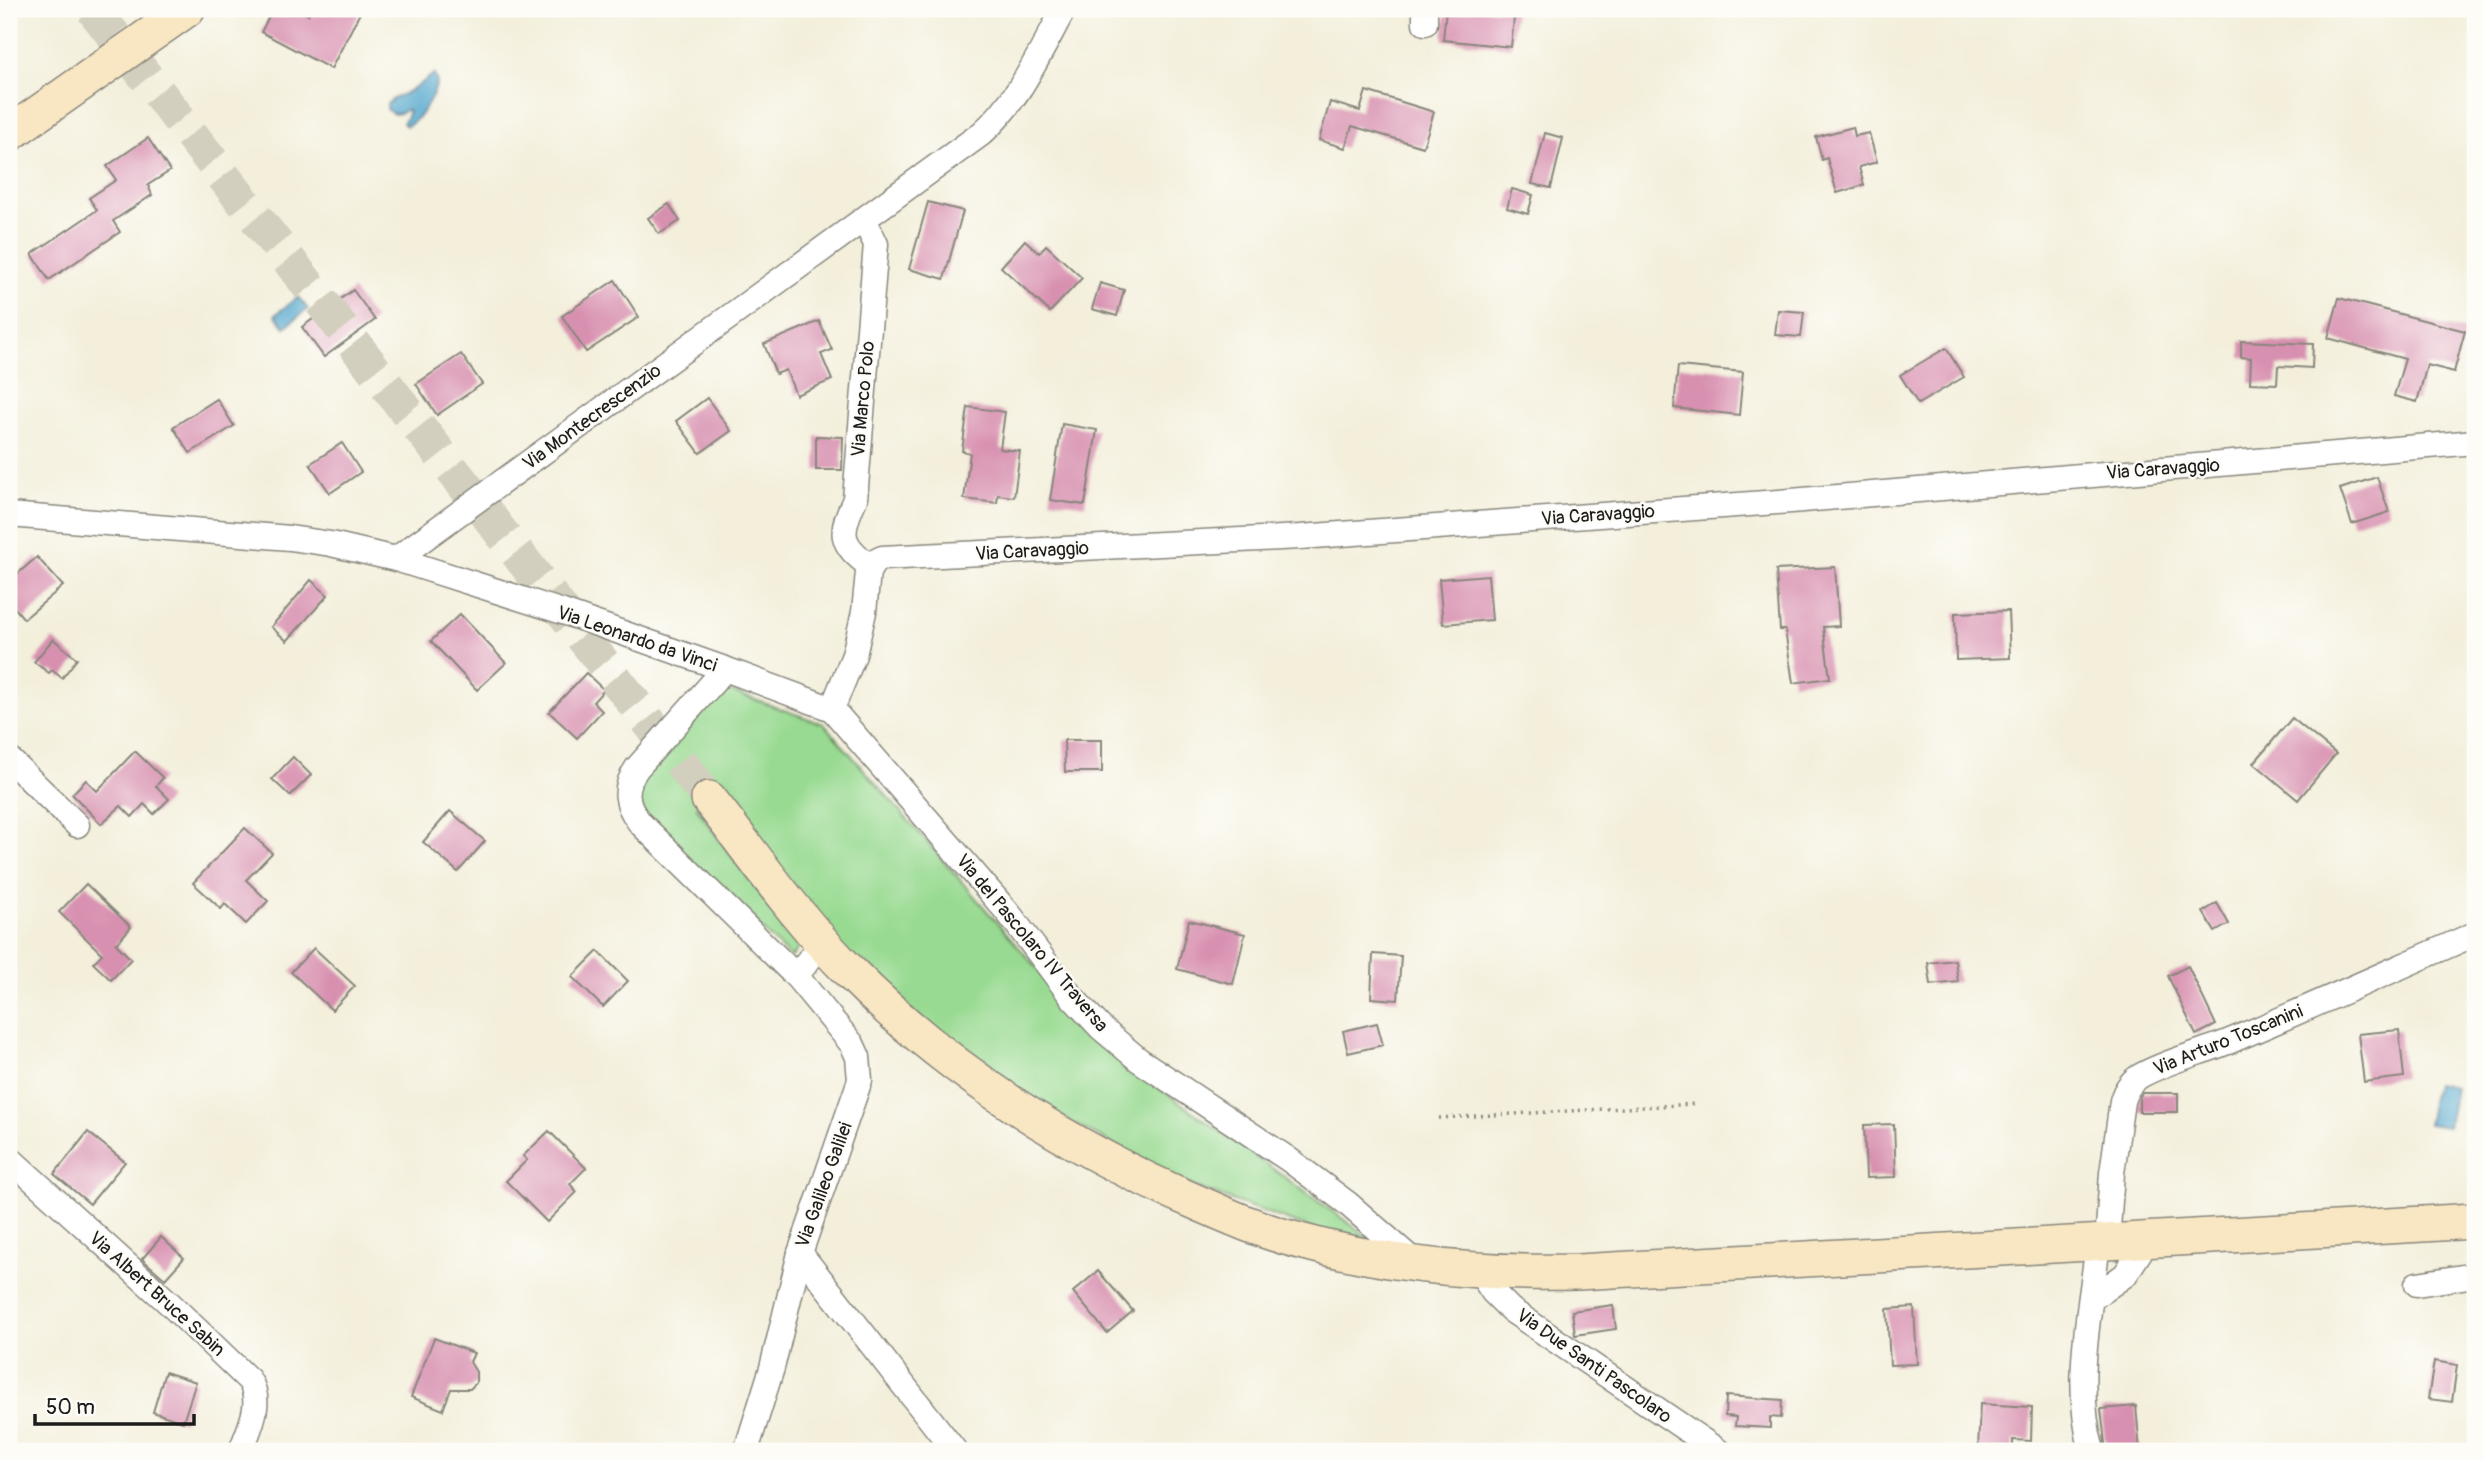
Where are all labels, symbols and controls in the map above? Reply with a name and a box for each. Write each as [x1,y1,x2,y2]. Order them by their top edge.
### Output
street label: Via Marco Polo [846,340,880,458]
street label: Via Montecrescenzio [518,359,666,475]
street label: Via Caravaggio [2105,453,2221,485]
street label: Via Caravaggio [1540,499,1656,531]
street label: Via Caravaggio [974,536,1090,566]
street label: Via Leonardo da Vinci [554,600,720,678]
street label: Via del Pascolaro IV Traversa [951,849,1114,1037]
street label: Via Arturo Toscanini [2150,999,2306,1081]
street label: Via Galileo Galilei [790,1119,858,1251]
street label: Via Albert Bruce Sabin [84,1226,230,1362]
street label: Via Due Santi Pascolaro [1512,1303,1676,1429]
scale bar [35,1383,194,1427]
text: 50 m [46,1394,95,1421]

